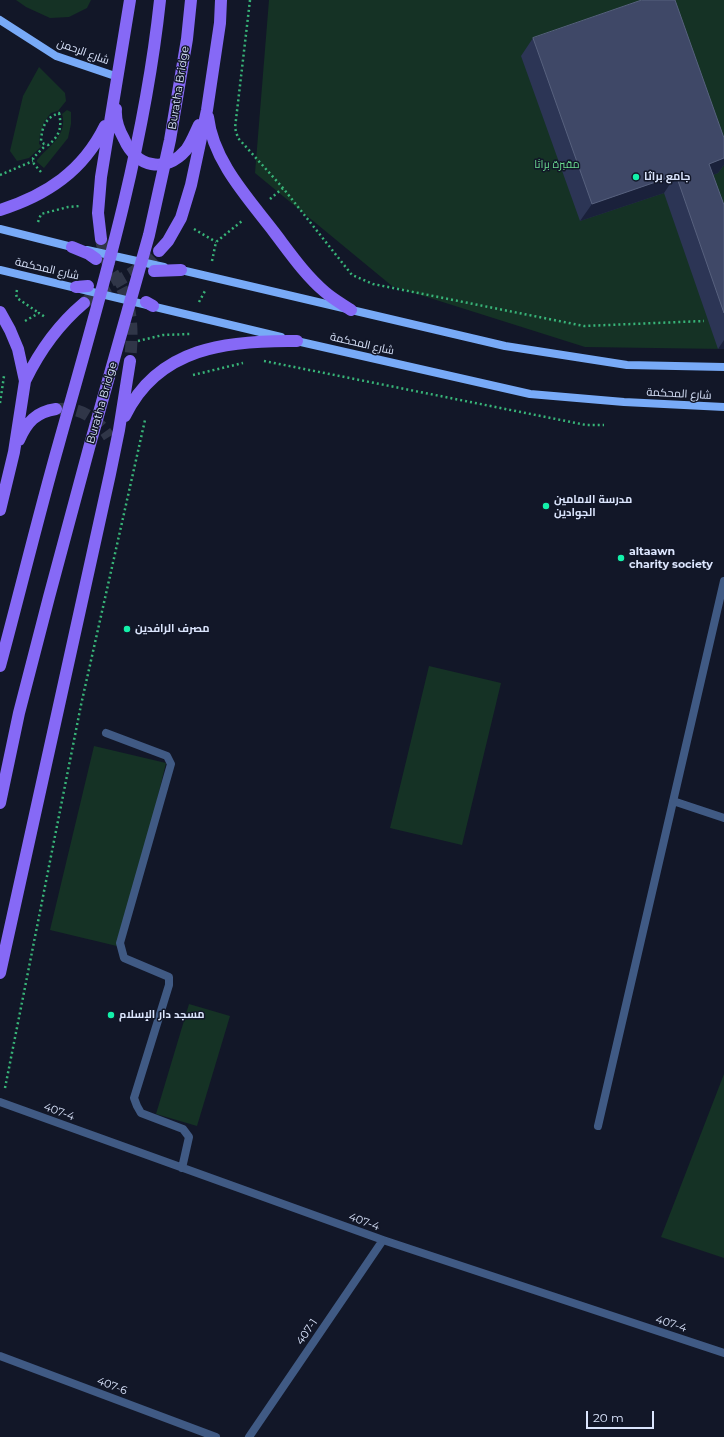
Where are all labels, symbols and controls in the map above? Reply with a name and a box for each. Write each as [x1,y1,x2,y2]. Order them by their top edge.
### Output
street label: شارع الرحمن [55,36,111,68]
street label: Buratha Bridge [166,45,192,131]
park label: مقبرة براثا [534,158,580,172]
place label: جامع براثا [644,170,690,184]
marker: جامع براثا [631,172,641,182]
street label: شارع المحكمة [14,255,80,283]
street label: شارع المحكمة [329,330,395,358]
street label: Buratha Bridge [84,361,120,445]
street label: شارع المحكمة [646,386,712,402]
place label: مدرسة الامامين الجوادين [554,493,632,519]
marker: مدرسة الامامين الجوادين [541,501,551,511]
place label: altaawn charity society [629,545,713,571]
marker: altaawn charity society [616,553,626,563]
place label: مصرف الرافدين [135,622,210,636]
marker: مصرف الرافدين [122,624,132,634]
place label: مسجد دار الإسلام [119,1008,205,1022]
marker: مسجد دار الإسلام [106,1010,116,1020]
street label: 407-4 [42,1100,76,1124]
street label: 407-4 [347,1210,381,1234]
street label: 407-4 [654,1313,688,1335]
street label: 407-1 [294,1317,320,1347]
street label: 407-6 [95,1374,129,1398]
scale bar [588,1403,656,1429]
text: 20 m [593,1410,624,1425]

